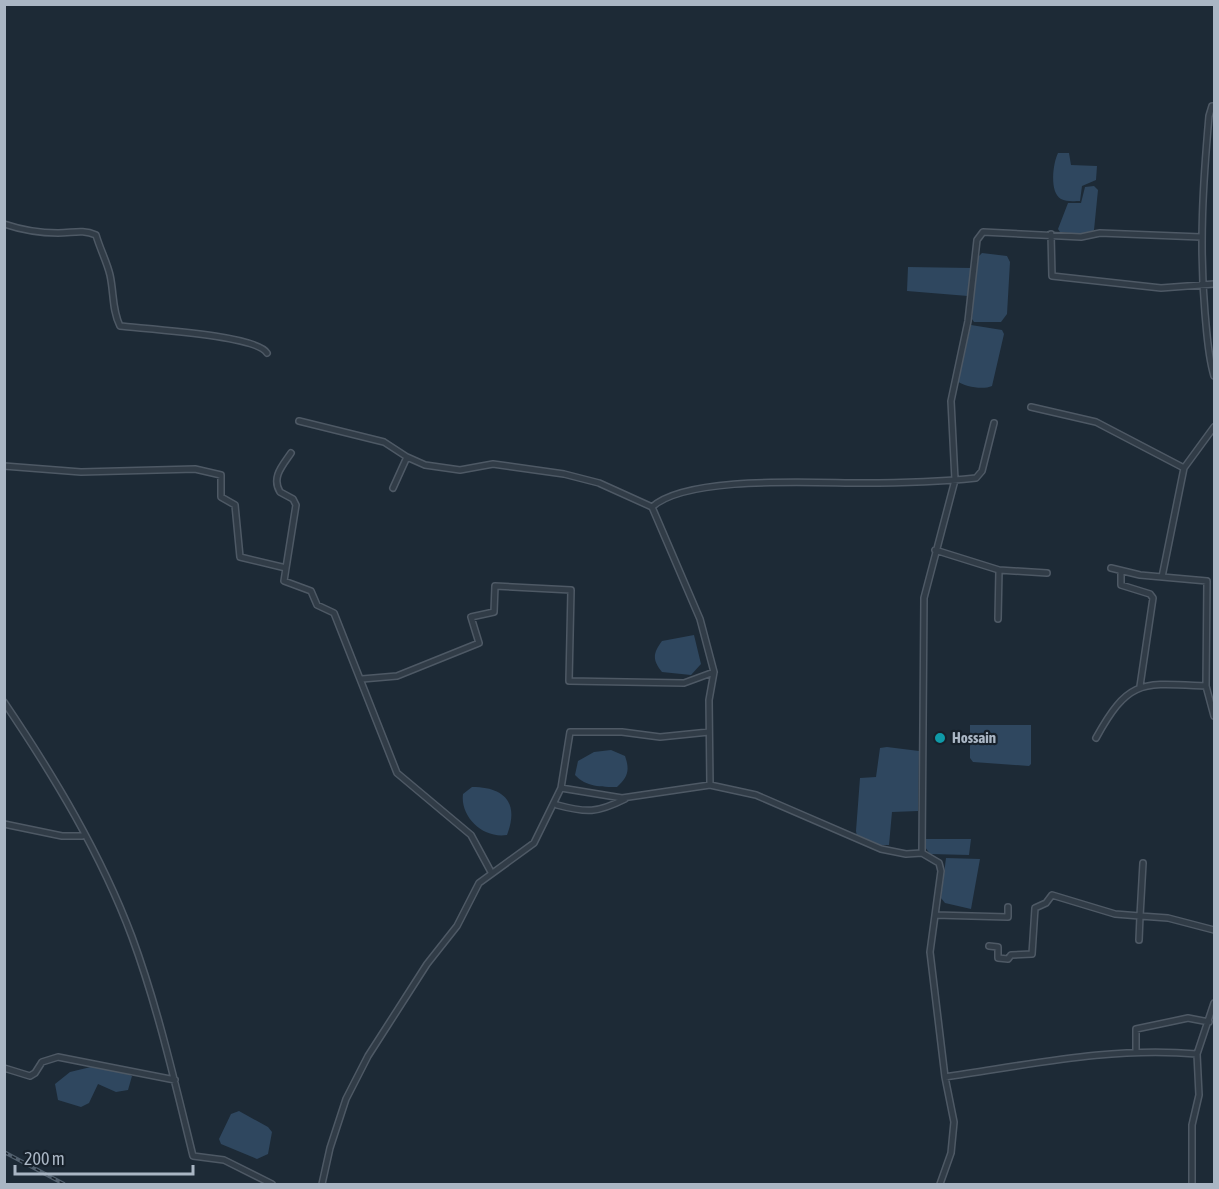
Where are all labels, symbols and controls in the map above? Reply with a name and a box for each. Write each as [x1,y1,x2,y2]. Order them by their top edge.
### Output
place label: Hossain [952,729,996,746]
marker: Hossain [933,731,947,745]
scale bar [15,1138,194,1176]
text: 200 m [24,1148,65,1169]

